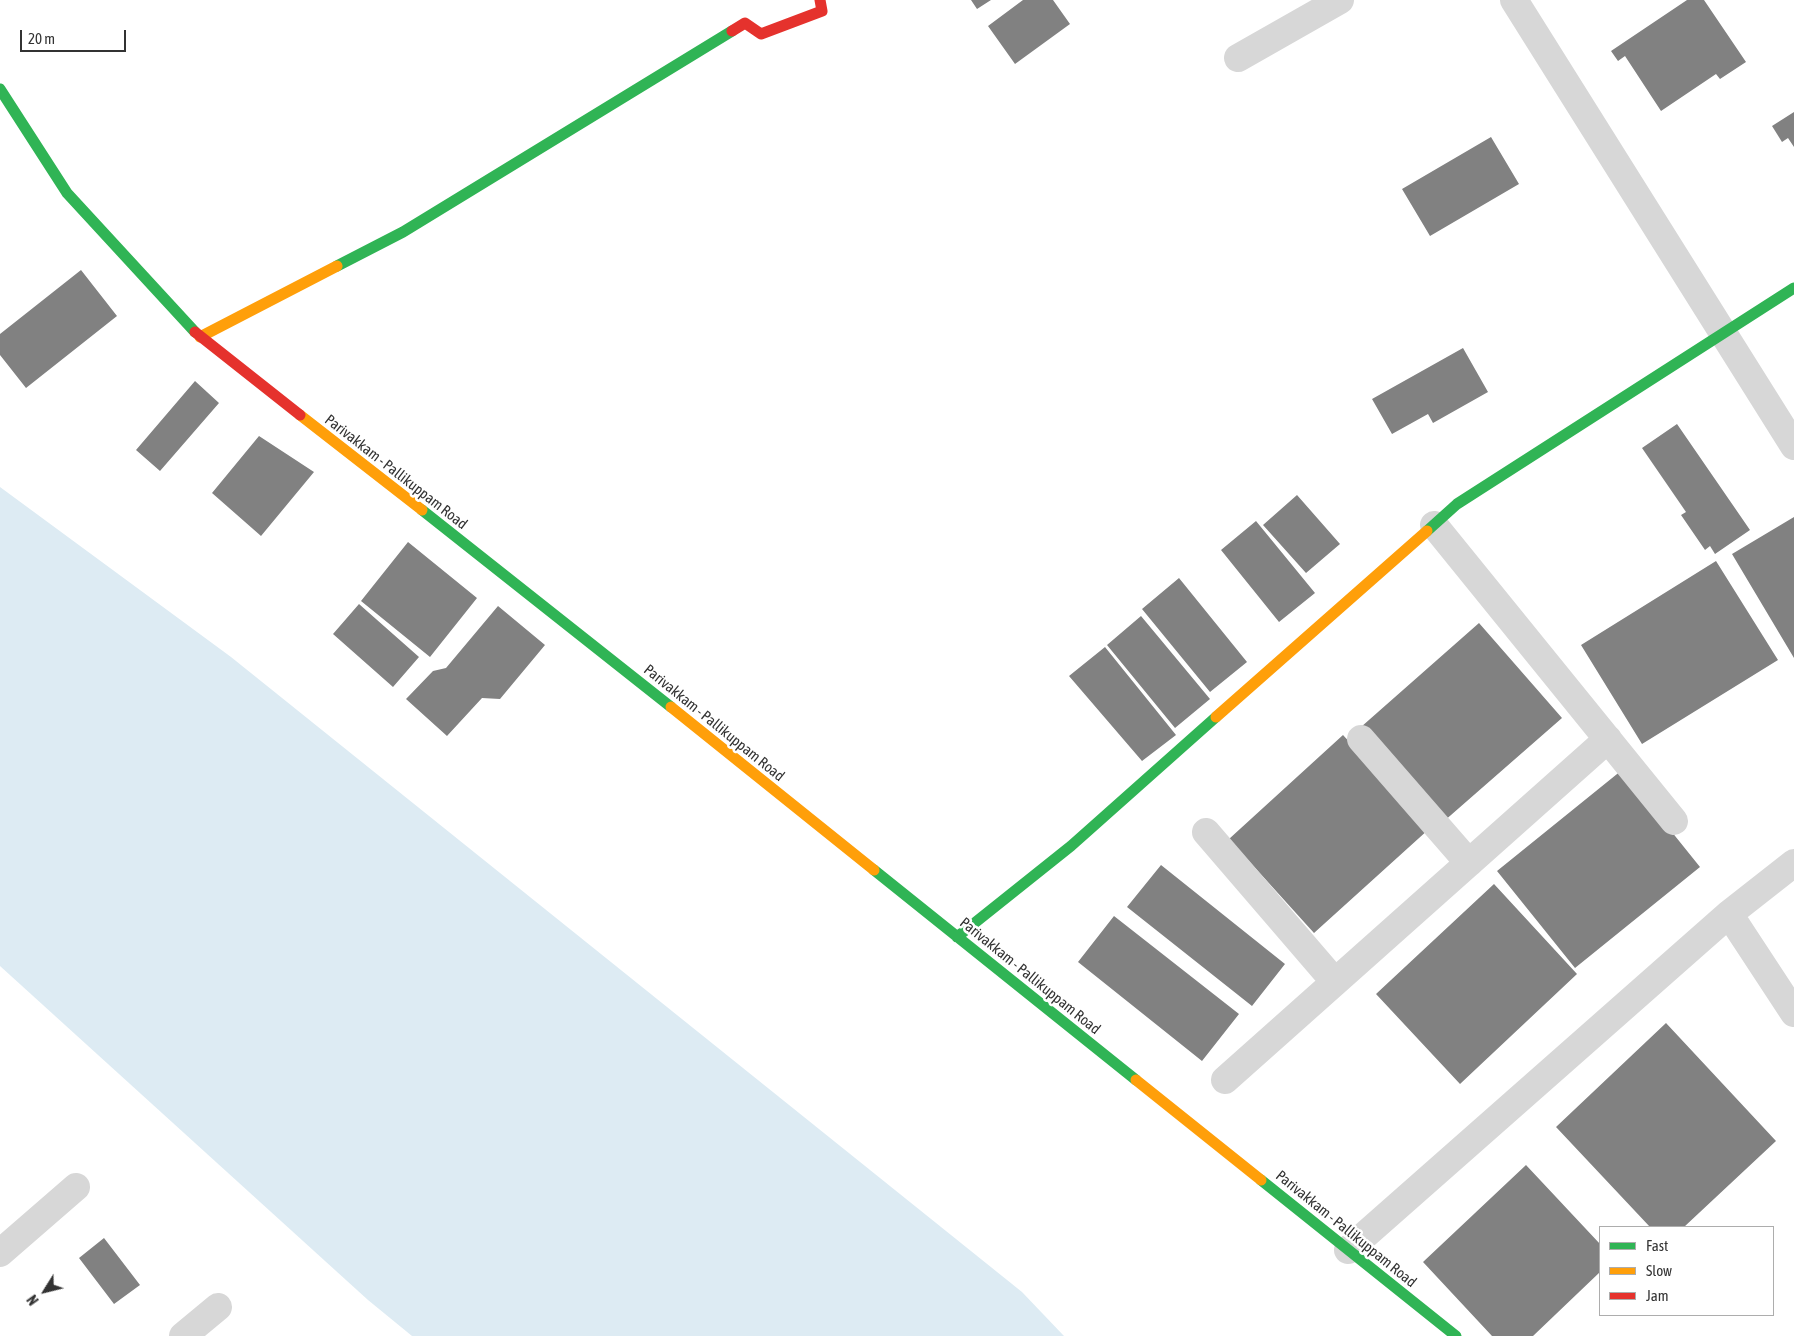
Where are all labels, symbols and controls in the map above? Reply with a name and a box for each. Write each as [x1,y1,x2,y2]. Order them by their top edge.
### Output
scale bar [22,20,129,52]
text: 20 m [28,30,55,47]
street label: Parivakkam - Pallikuppam Road [321,411,471,533]
street label: Parivakkam - Pallikuppam Road [640,661,788,785]
street label: Parivakkam - Pallikuppam Road [956,914,1104,1038]
street label: Parivakkam - Pallikuppam Road [1272,1167,1420,1291]
legend [1599,1226,1774,1316]
text: Fast [1646,1237,1668,1254]
text: Slow [1646,1262,1672,1279]
north arrow [20,1266,70,1316]
text: Jam [1646,1287,1669,1304]
text: N [24,1292,42,1308]

